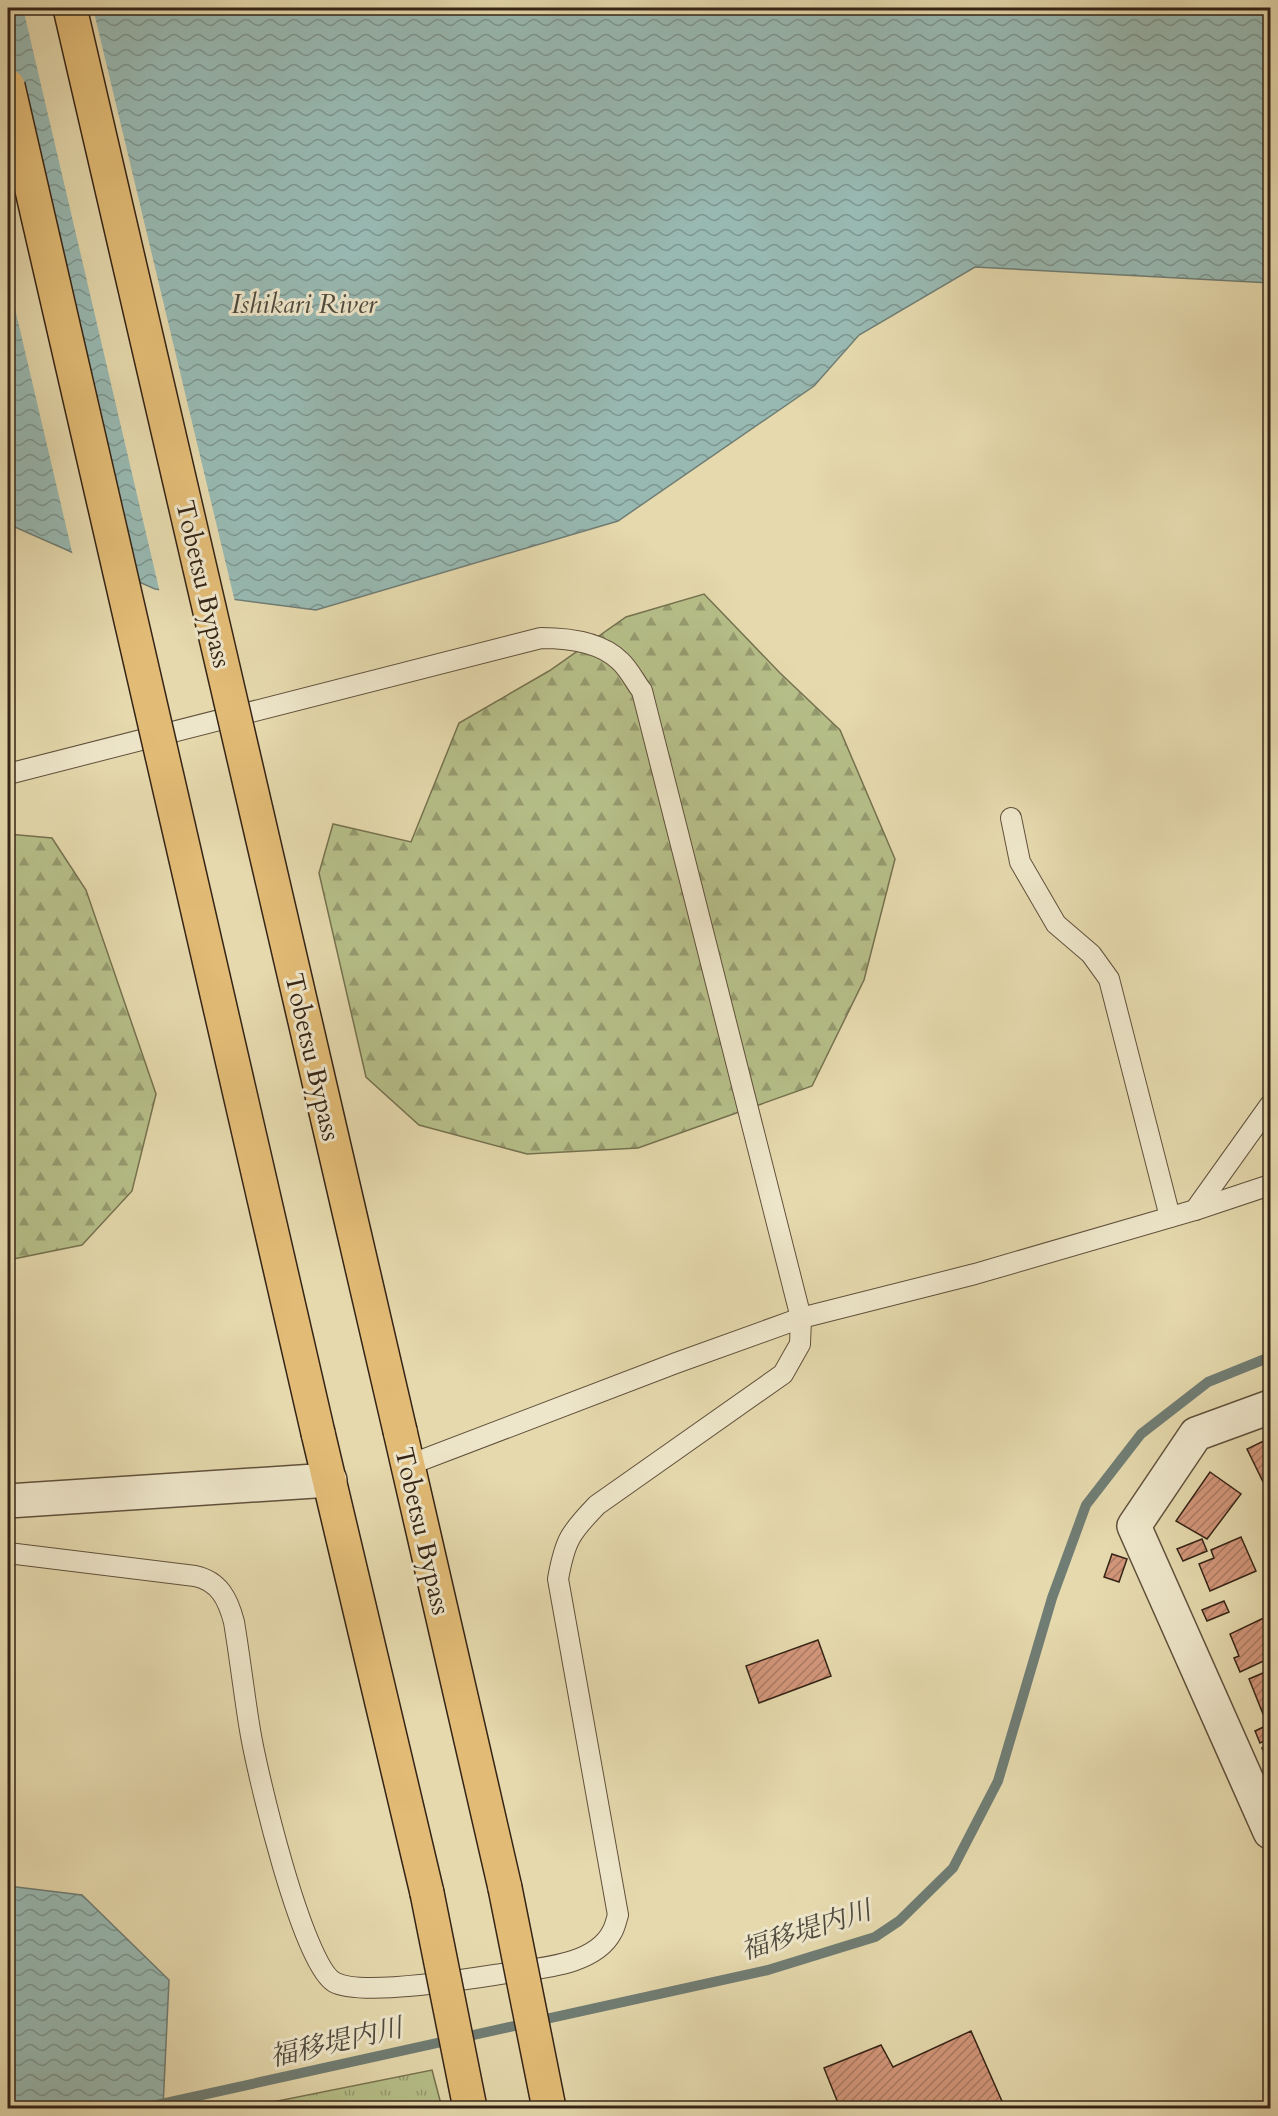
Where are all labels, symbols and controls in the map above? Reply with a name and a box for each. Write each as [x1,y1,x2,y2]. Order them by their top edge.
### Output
water label: Ishikari River [231,286,378,323]
street label: Tobetsu Bypass [167,497,240,671]
street label: Tobetsu Bypass [276,970,349,1144]
street label: Tobetsu Bypass [386,1444,459,1618]
water label: 福移堤内川 [736,1891,879,1969]
water label: 福移堤内川 [266,2009,409,2076]

